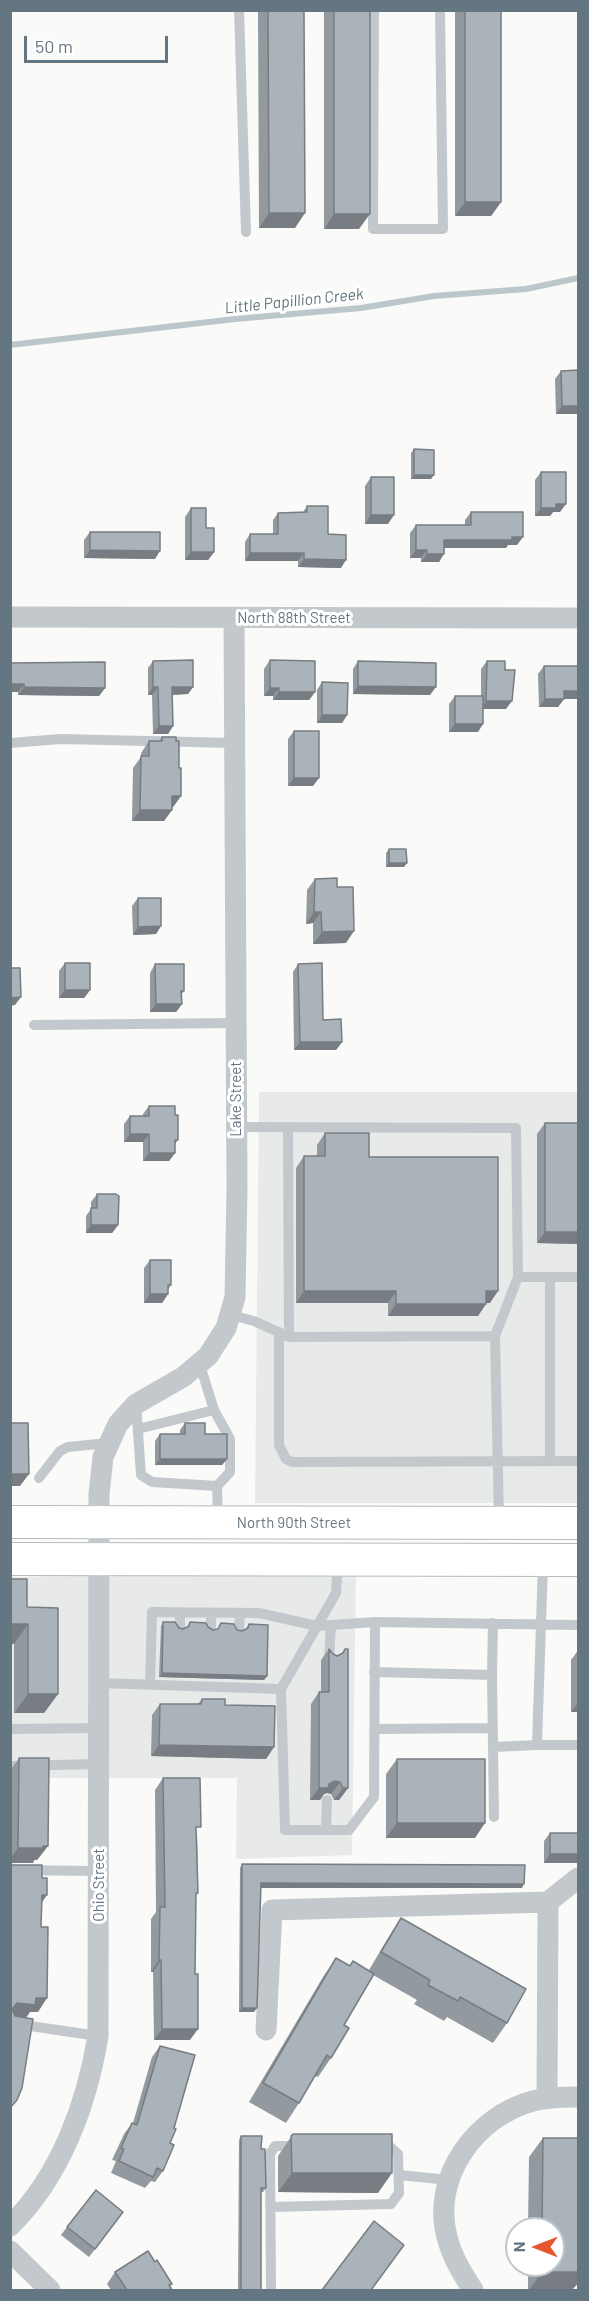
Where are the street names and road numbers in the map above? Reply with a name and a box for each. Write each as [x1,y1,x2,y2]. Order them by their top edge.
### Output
street label: North 88th Street [237,609,351,627]
street label: Lake Street [227,1061,245,1137]
street label: North 90th Street [237,1514,351,1532]
street label: Ohio Street [90,1848,108,1922]

